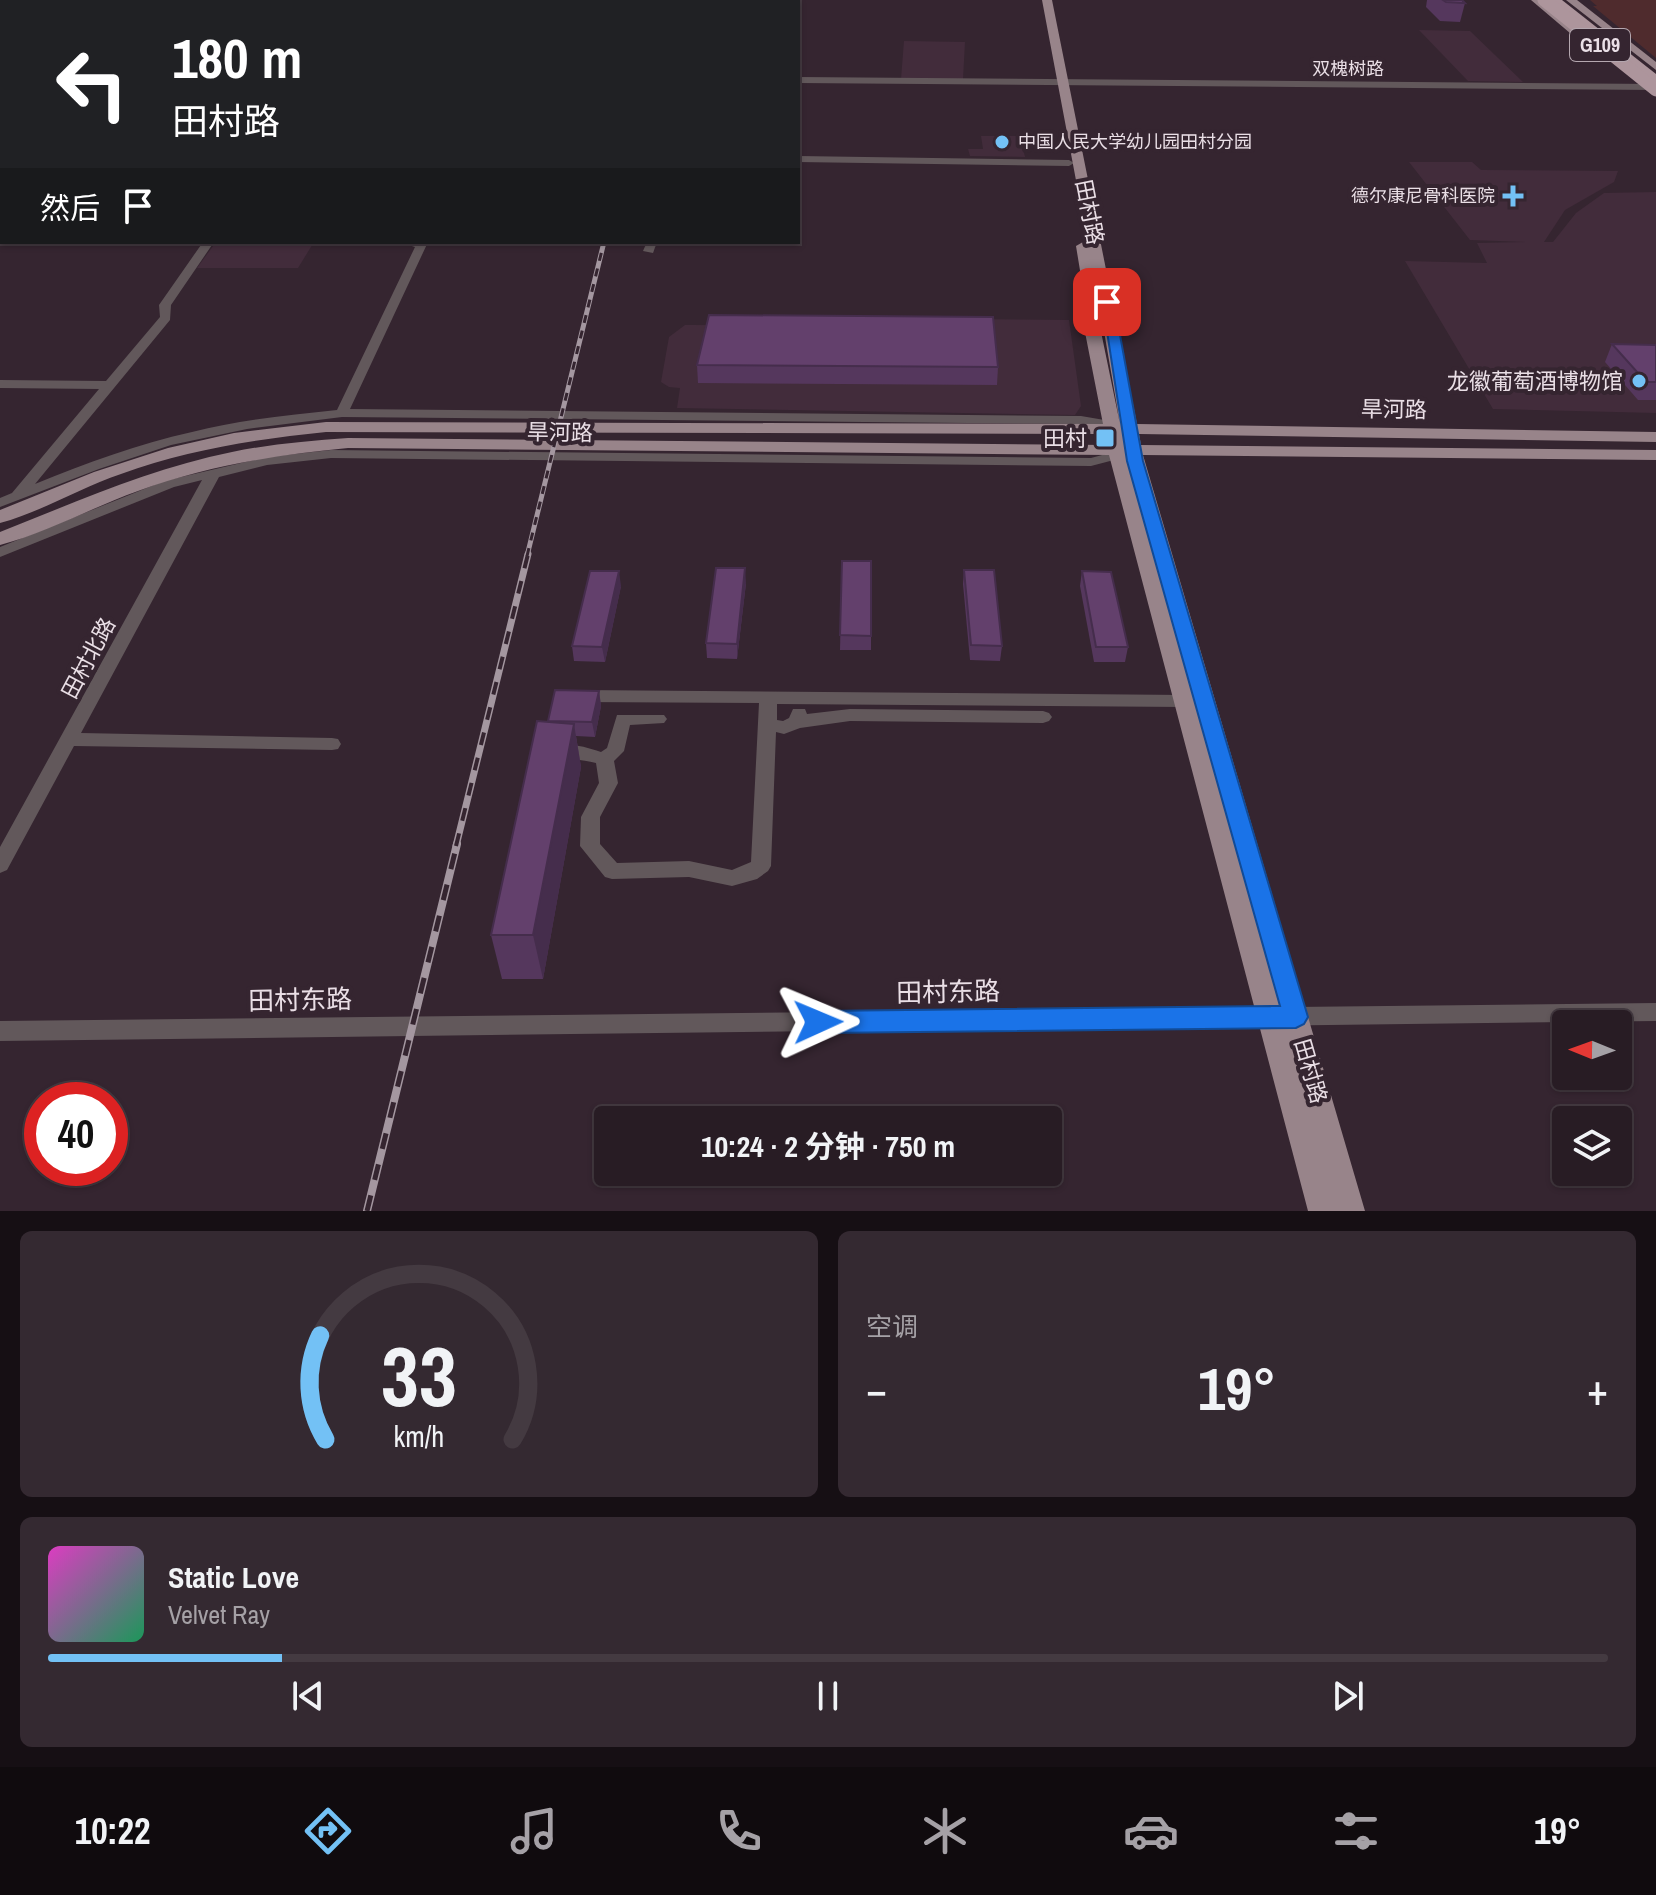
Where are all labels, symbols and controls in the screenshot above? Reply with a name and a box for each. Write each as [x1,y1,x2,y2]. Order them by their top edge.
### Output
text: 180 m [172,20,302,95]
road number: G109 [1570,29,1630,61]
icon: left [40,32,144,136]
street label: 双槐树路 [1312,56,1384,81]
text: 田村路 [172,97,280,145]
place label: 中国人民大学幼儿园田村分园 [1018,129,1252,154]
marker: 中国人民大学幼儿园田村分园 [993,133,1011,151]
street label: 田村路 [1069,177,1111,247]
place label: 德尔康尼骨科医院 [1351,183,1495,208]
icon: arrive [116,184,160,228]
marker: 德尔康尼骨科医院 [1502,185,1524,207]
text: 然后 [40,188,100,228]
pin [1073,268,1141,336]
icon: arrive [1085,280,1129,324]
place label: 龙徽葡萄酒博物馆 [1447,366,1623,396]
marker: 龙徽葡萄酒博物馆 [1630,372,1648,390]
street label: 旱河路 [1361,393,1427,425]
street label: 旱河路 [527,416,593,448]
place label: 田村 [1043,423,1087,453]
marker: 田村 [1094,427,1116,449]
street label: 田村北路 [54,612,122,704]
street label: 田村东路 [896,973,1000,1010]
position arrow [776,980,860,1064]
street label: 田村东路 [248,981,352,1018]
north arrow [1552,1010,1632,1090]
map controls [1552,1010,1632,1186]
street label: 田村路 [1287,1035,1335,1107]
speed limit sign: 40 [24,1082,128,1186]
button: layers [1552,1106,1632,1186]
text: 10:24 · 2 分钟 · 750 m [701,1126,955,1166]
text: 空调 [866,1309,918,1344]
text: 33 [381,1320,457,1432]
text: 19° [1198,1348,1276,1429]
text: − [866,1359,887,1419]
text: + [1587,1359,1608,1419]
text: km/h [394,1417,444,1456]
text: Static Love [168,1557,299,1597]
text: Velvet Ray [168,1597,270,1632]
icon: previous [286,1674,330,1718]
icon: pause [806,1674,850,1718]
icon: next [1326,1674,1370,1718]
icon: directions [300,1803,356,1859]
icon: music [506,1803,562,1859]
icon: phone [711,1803,767,1859]
icon: climate [917,1803,973,1859]
icon: car [1123,1803,1179,1859]
icon: filters [1328,1803,1384,1859]
text: 10:22 [75,1807,150,1855]
text: 19° [1534,1807,1581,1855]

